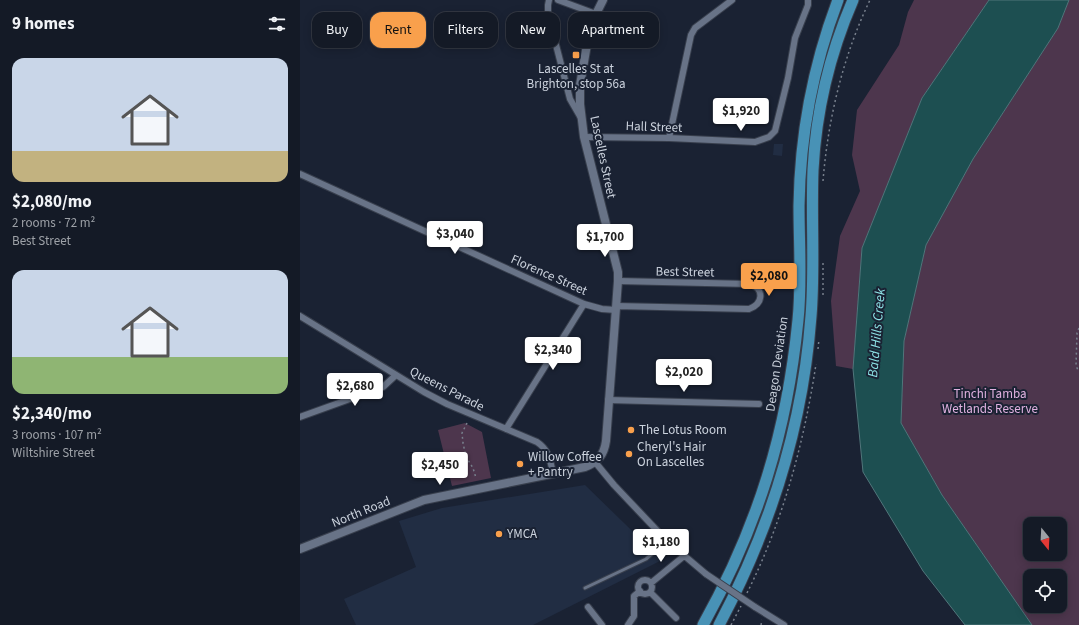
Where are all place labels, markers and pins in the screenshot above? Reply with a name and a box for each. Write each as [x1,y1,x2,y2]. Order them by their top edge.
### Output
marker: Lascelles St at Brighton, stop 56a [571,50,581,60]
place label: Lascelles St at Brighton, stop 56a [527,60,625,93]
pin: $1,920 [708,98,774,132]
pin: $3,040 [422,221,488,255]
pin: $1,700 [572,224,638,258]
pin: $2,080 [736,263,802,297]
pin: $2,340 [520,337,586,371]
pin: $2,020 [651,359,717,393]
pin: $2,680 [322,373,388,407]
place label: The Lotus Room [639,421,727,439]
marker: The Lotus Room [626,425,636,435]
place label: Cheryl's Hair On Lascelles [637,438,706,471]
place label: Willow Coffee + Pantry [528,448,602,481]
marker: Cheryl's Hair On Lascelles [624,449,634,459]
pin: $2,450 [407,452,473,486]
marker: Willow Coffee + Pantry [515,459,525,469]
place label: YMCA [506,525,538,543]
marker: YMCA [494,529,504,539]
pin: $1,180 [628,529,694,563]

